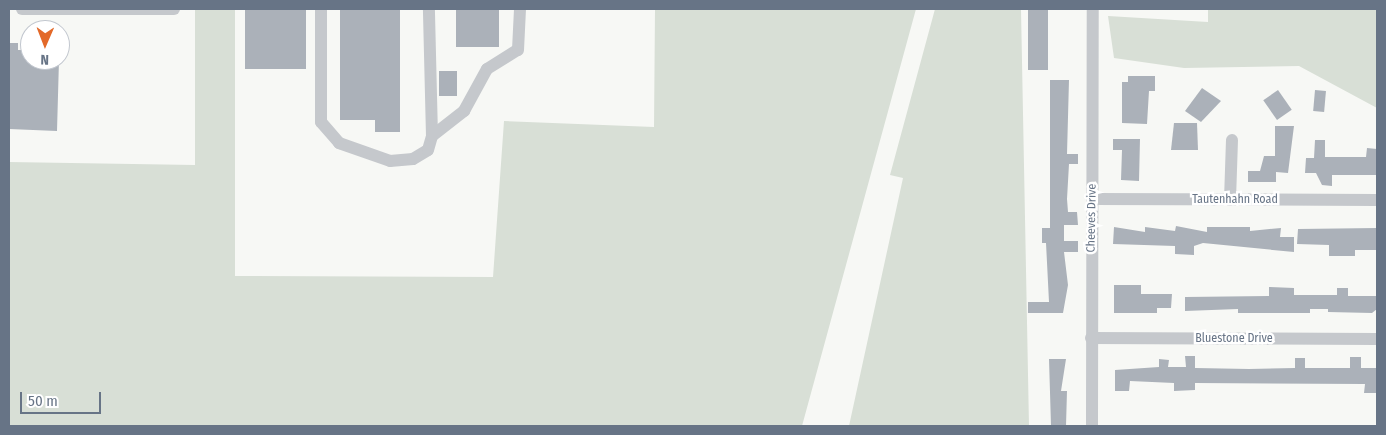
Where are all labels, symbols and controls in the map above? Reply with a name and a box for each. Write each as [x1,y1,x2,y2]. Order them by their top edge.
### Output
north arrow [20,20,70,70]
text: N [40,51,49,68]
street label: Cheeves Drive [1084,184,1100,252]
street label: Tautenhahn Road [1192,193,1278,207]
street label: Bluestone Drive [1195,332,1273,346]
scale bar [22,382,104,414]
text: 50 m [28,392,58,410]

